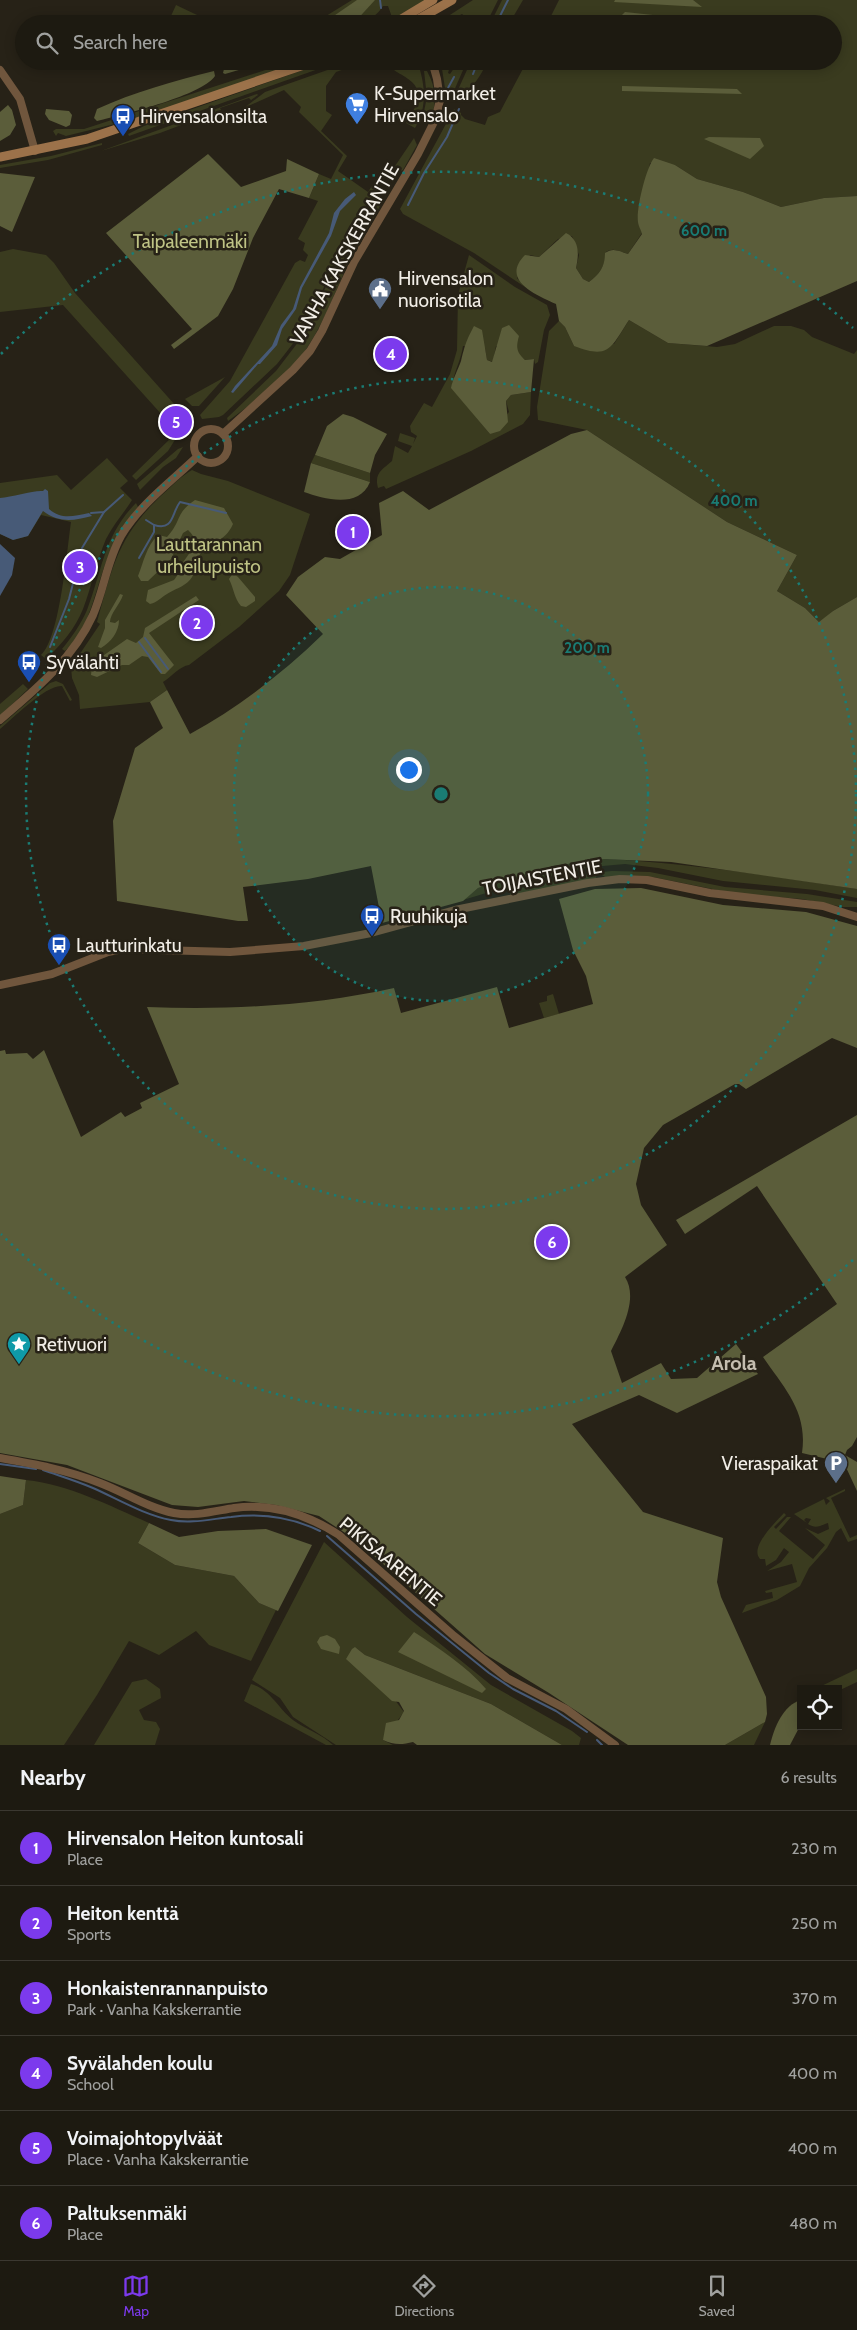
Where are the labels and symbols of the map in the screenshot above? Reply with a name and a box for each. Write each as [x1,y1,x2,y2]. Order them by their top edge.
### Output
place label: K-Supermarket Hirvensalo [374,82,496,127]
supermarket icon: K-Supermarket Hirvensalo [344,91,370,125]
bus stop icon: Hirvensalonsilta [110,103,136,137]
place label: Hirvensalonsilta [140,105,267,128]
street label: VANHA KAKSKERRANTIE [285,159,404,349]
text: 600 m [681,222,727,240]
park label: Taipaleenmäki [133,230,247,253]
place label: Hirvensalon nuorisotila [398,267,493,312]
public building icon: Hirvensalon nuorisotila [367,276,393,310]
pin: 4 [375,335,407,373]
pin: 5 [160,403,192,441]
text: 400 m [711,492,757,510]
pin: 1 [337,513,369,551]
park label: Lauttarannan urheilupuisto [156,533,262,578]
pin: 3 [64,548,96,586]
pin: 2 [181,604,213,642]
text: 200 m [564,639,610,657]
bus stop icon: Syvälahti [16,649,42,683]
place label: Syvälahti [46,651,119,674]
your location [396,757,422,783]
centre of rings [432,785,450,803]
street label: TOIJAISTENTIE [480,855,604,900]
bus stop icon: Ruuhikuja [359,903,385,937]
place label: Ruuhikuja [390,905,467,928]
bus stop icon: Lautturinkatu [46,932,72,966]
place label: Lautturinkatu [76,934,182,957]
pin: 6 [536,1223,568,1261]
place icon: Retivuori [6,1331,32,1365]
place label: Retivuori [36,1333,107,1356]
district label: Arola [711,1351,757,1375]
parking icon: Vieraspaikat [823,1450,849,1484]
place label: Vieraspaikat [721,1452,819,1475]
street label: PIKISAARENTIE [335,1512,447,1611]

